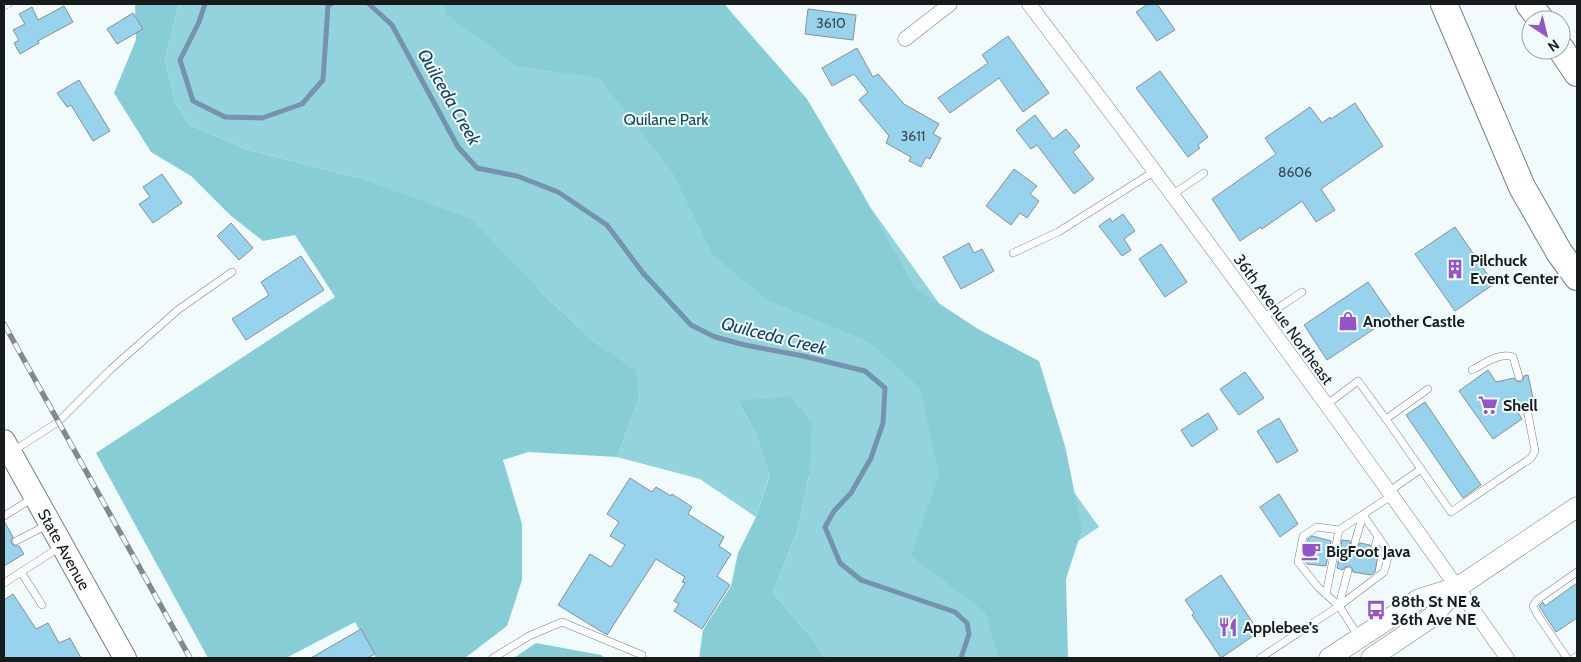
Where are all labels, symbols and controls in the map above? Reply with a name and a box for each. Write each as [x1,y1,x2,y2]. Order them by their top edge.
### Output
north arrow [1521,10,1571,60]
house number: 3610 [816,14,846,32]
text: N [1544,35,1563,56]
water label: Quilceda Creek [413,45,486,150]
park label: Quilane Park [623,110,709,129]
house number: 3611 [901,127,925,145]
house number: 8606 [1278,163,1312,181]
street label: 36th Avenue Northeast [1230,250,1338,389]
place label: Pilchuck Event Center [1470,251,1559,288]
building icon: Pilchuck Event Center [1444,258,1466,280]
shop icon: Another Castle [1337,310,1359,332]
water label: Quilceda Creek [719,312,830,360]
place label: Another Castle [1363,312,1465,331]
supermarket icon: Shell [1477,394,1499,416]
place label: Shell [1503,396,1538,415]
street label: State Avenue [34,506,94,593]
cafe icon: BigFoot Java [1300,540,1322,562]
place label: BigFoot Java [1326,542,1411,561]
place label: 88th St NE & 36th Ave NE [1391,592,1480,629]
bus stop icon: 88th St NE & 36th Ave NE [1365,599,1387,621]
restaurant icon: Applebee's [1217,616,1239,638]
place label: Applebee's [1243,618,1319,637]

